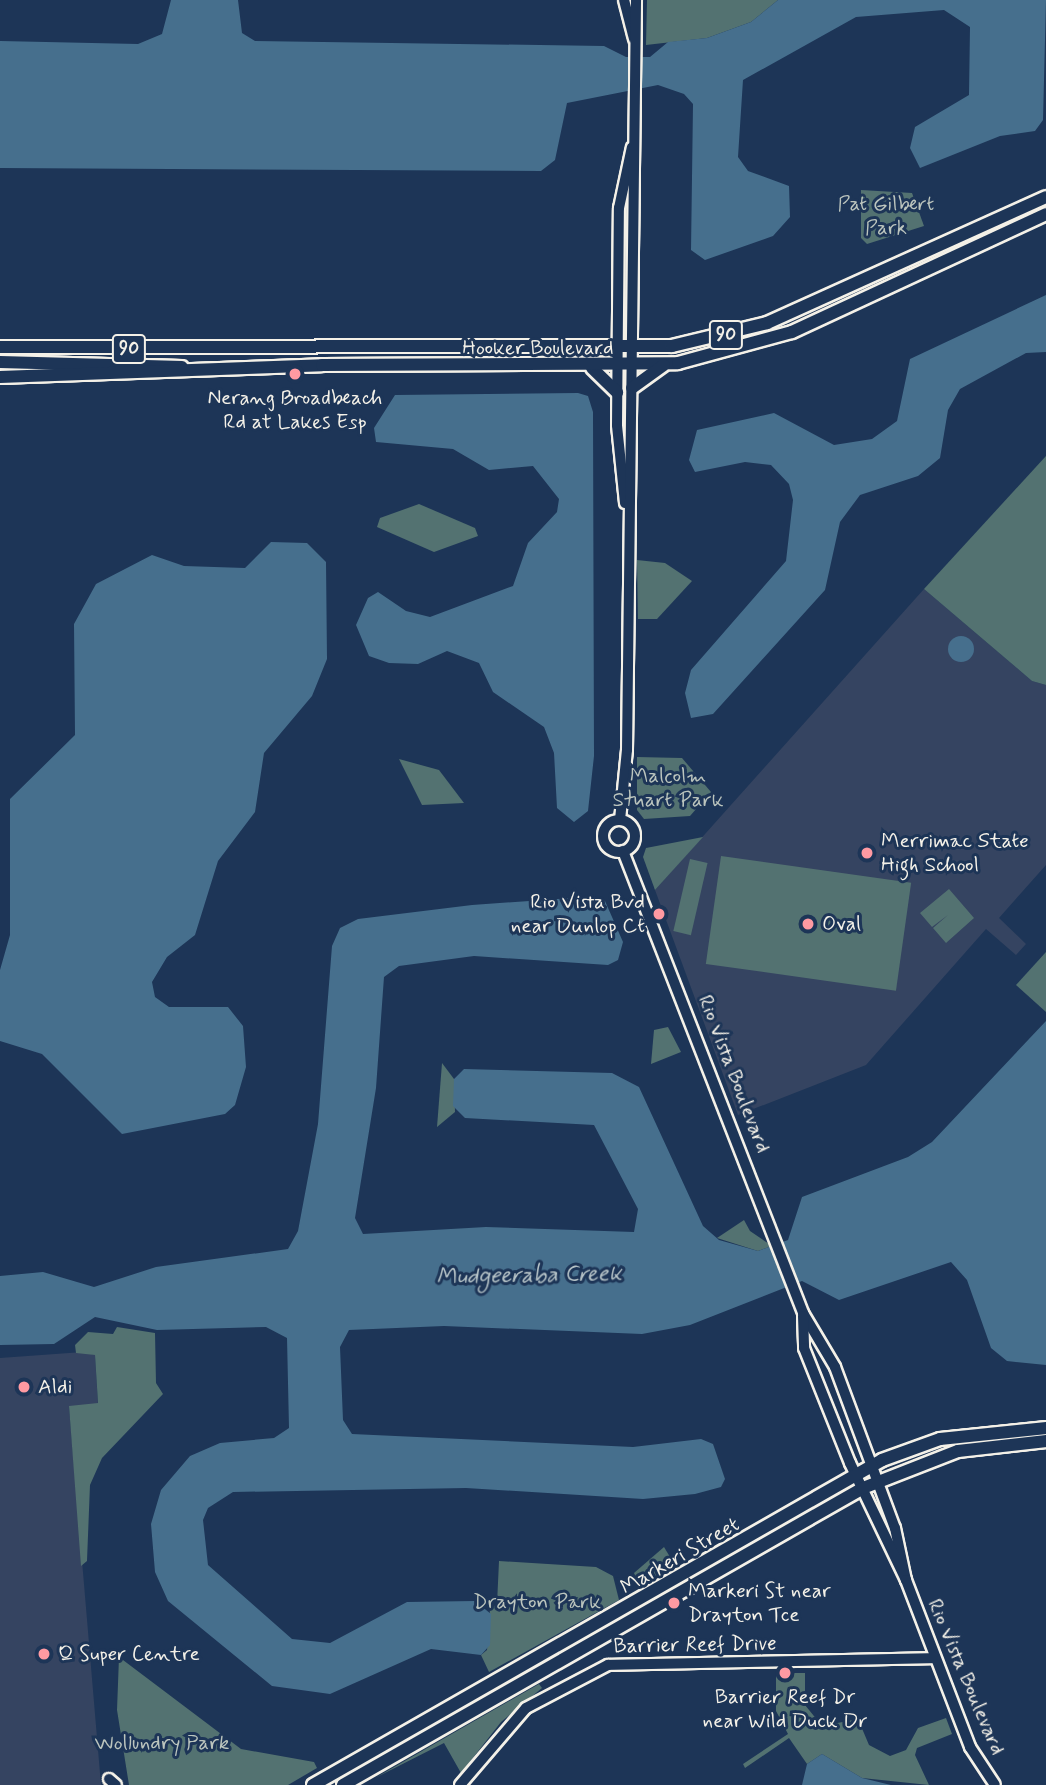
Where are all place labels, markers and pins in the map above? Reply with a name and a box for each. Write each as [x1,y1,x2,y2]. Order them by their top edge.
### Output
marker: Nerang Broadbeach Rd at Lakes Esp [287,366,303,382]
place label: Nerang Broadbeach Rd at Lakes Esp [207,385,383,435]
place label: Merrimac State High School [881,828,1026,878]
marker: Merrimac State High School [859,845,875,861]
place label: Rio Vista Bvd near Dunlop Ct [514,889,645,939]
marker: Rio Vista Bvd near Dunlop Ct [651,906,667,922]
place label: Oval [822,911,861,937]
marker: Oval [800,916,816,932]
place label: Aldi [38,1374,72,1400]
marker: Aldi [16,1379,32,1395]
place label: Markeri St near Drayton Tce [688,1578,830,1628]
marker: Markeri St near Drayton Tce [666,1595,682,1611]
place label: Q Super Centre [58,1641,200,1667]
marker: Q Super Centre [36,1646,52,1662]
marker: Barrier Reef Dr near Wild Duck Dr [777,1665,793,1681]
place label: Barrier Reef Dr near Wild Duck Dr [703,1684,867,1734]

